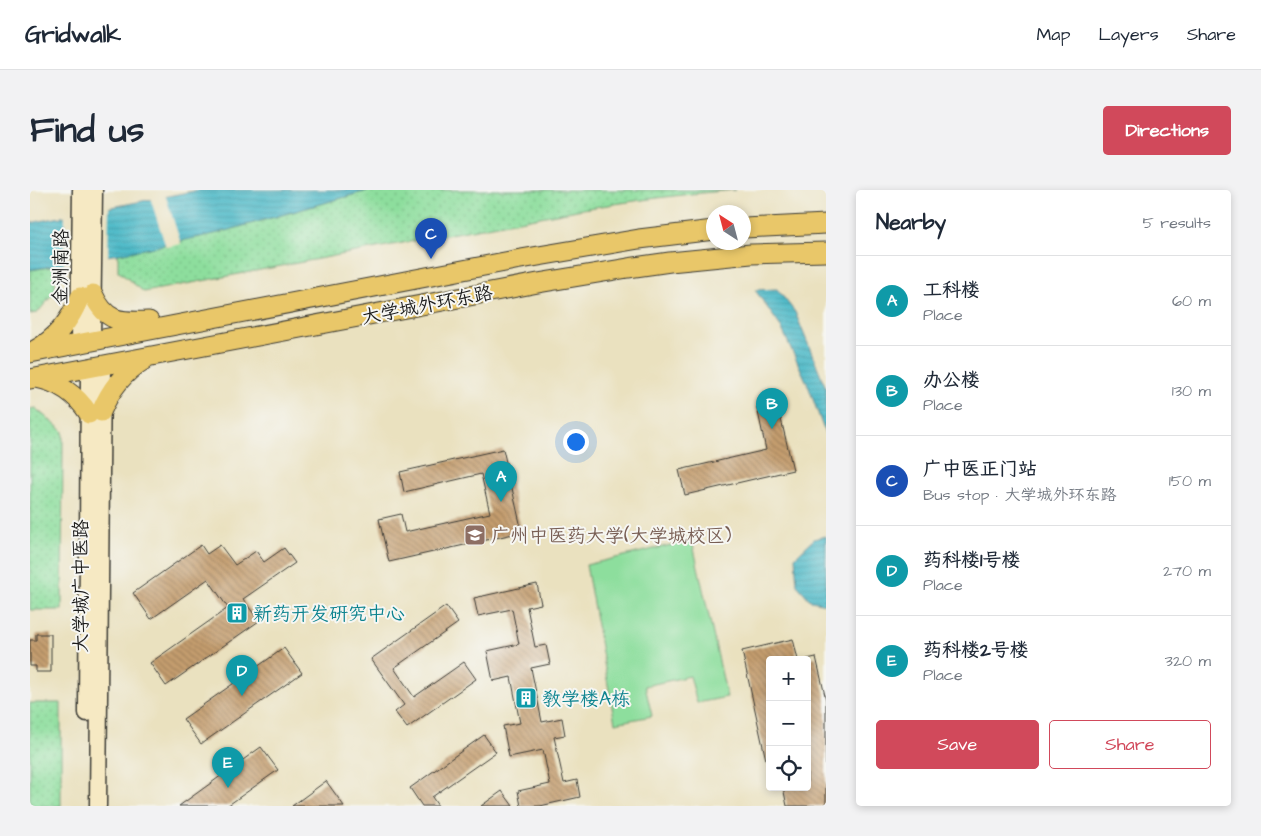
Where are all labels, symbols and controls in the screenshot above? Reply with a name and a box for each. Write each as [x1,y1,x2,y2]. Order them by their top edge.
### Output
text: Gridwalk [25,18,121,52]
text: Map [1036,22,1070,47]
text: Layers [1098,22,1159,47]
text: Share [1187,22,1236,47]
text: Find us [30,106,144,155]
button: Directions [1103,106,1231,155]
north arrow [706,205,751,250]
text: Nearby [876,208,946,237]
text: 5 results [1143,212,1211,234]
pin: C [415,218,447,259]
street label: 金洲南路 [47,229,76,305]
text: 工科楼 [923,277,980,304]
street label: 大学城外环东路 [359,280,495,331]
text: A [887,290,897,312]
text: 60 m [1172,290,1211,312]
text: Place [923,304,963,326]
text: 办公楼 [923,367,980,394]
text: B [886,380,898,402]
text: 130 m [1172,380,1211,402]
pin: B [756,388,788,429]
text: Place [923,394,963,416]
your location [563,429,589,455]
text: 广中医正门站 [923,456,1037,483]
pin: A [485,461,517,502]
text: C [886,470,898,492]
text: 150 m [1169,470,1211,492]
text: Bus stop · 大学城外环东路 [923,484,1116,506]
street label: 大学城广中医路 [68,519,95,653]
school or university icon: 广州中医药大学(大学城校区) [463,523,487,547]
place label: 广州中医药大学(大学城校区) [491,523,732,550]
text: 药科楼1号楼 [923,547,1020,574]
text: D [887,560,897,582]
text: 270 m [1163,560,1211,582]
text: Place [923,574,963,596]
building icon: 新药开发研究中心 [225,601,249,625]
place label: 新药开发研究中心 [253,601,405,628]
text: 药科楼2号楼 [923,637,1029,664]
text: E [887,650,897,672]
text: 320 m [1165,650,1211,672]
pin: D [226,655,258,696]
map controls [766,656,811,791]
button: + [766,656,811,701]
text: Place [923,664,963,686]
building icon: 教学楼A栋 [514,686,538,710]
place label: 教学楼A栋 [542,686,630,713]
button: − [766,701,811,746]
button: Save [876,720,1039,769]
button: Share [1049,720,1211,769]
button: locate [766,746,811,791]
pin: E [212,747,244,788]

